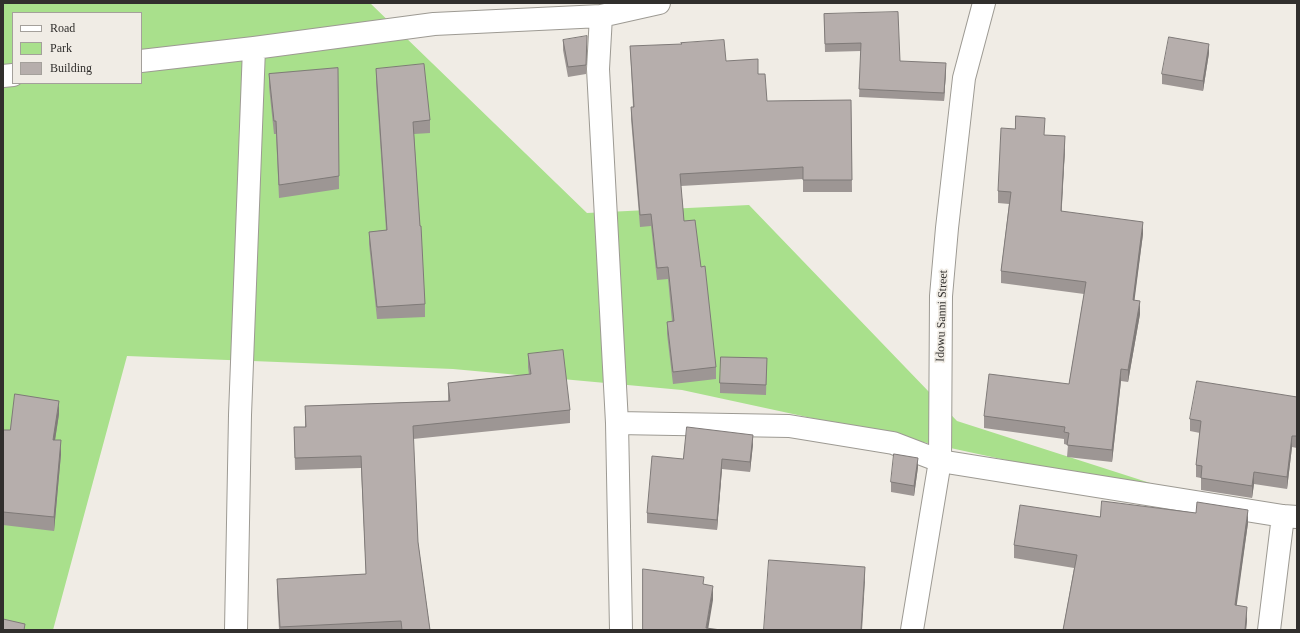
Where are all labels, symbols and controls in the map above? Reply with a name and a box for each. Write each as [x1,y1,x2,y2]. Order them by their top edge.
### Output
legend [12,12,142,84]
text: Road [50,21,75,35]
text: Park [50,41,72,55]
text: Building [50,61,92,75]
street label: Idowu Sanni Street [933,270,951,362]

